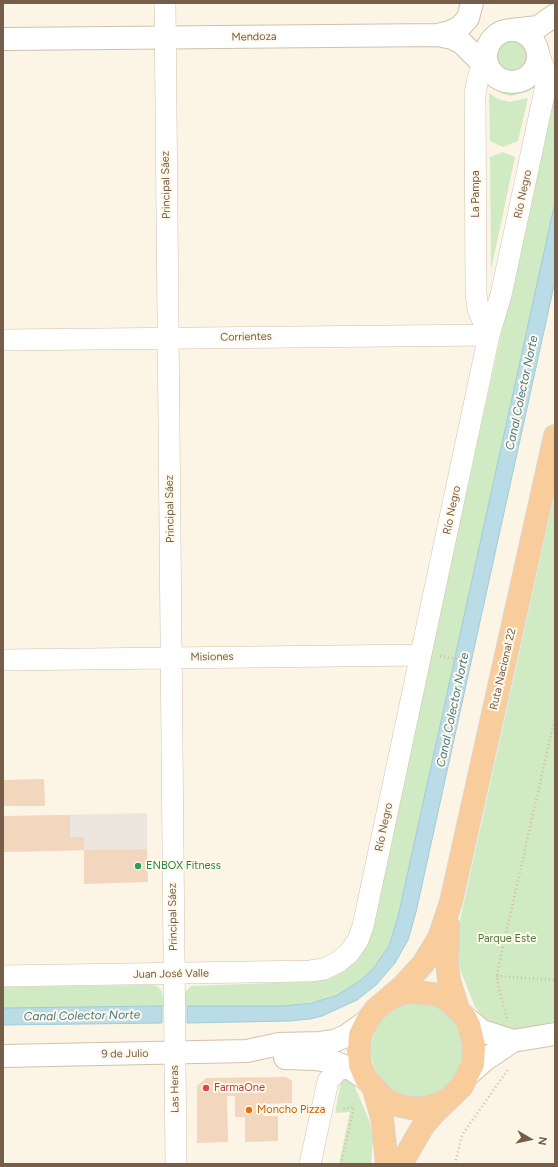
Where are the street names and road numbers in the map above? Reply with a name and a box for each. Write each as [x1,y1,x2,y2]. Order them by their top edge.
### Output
street label: Mendoza [231,30,277,44]
street label: Principal Sáez [159,151,173,219]
street label: Río Negro [511,168,535,220]
street label: La Pampa [469,170,483,218]
street label: Corrientes [220,330,272,344]
street label: Principal Sáez [163,475,177,543]
street label: Río Negro [440,484,464,536]
street label: Ruta Nacional 22 [487,627,519,711]
street label: Misiones [190,650,234,664]
street label: Río Negro [372,801,396,853]
street label: Principal Sáez [166,883,180,951]
street label: Juan José Valle [133,967,209,981]
street label: 9 de Julio [101,1047,149,1061]
street label: Las Heras [168,1065,182,1113]

